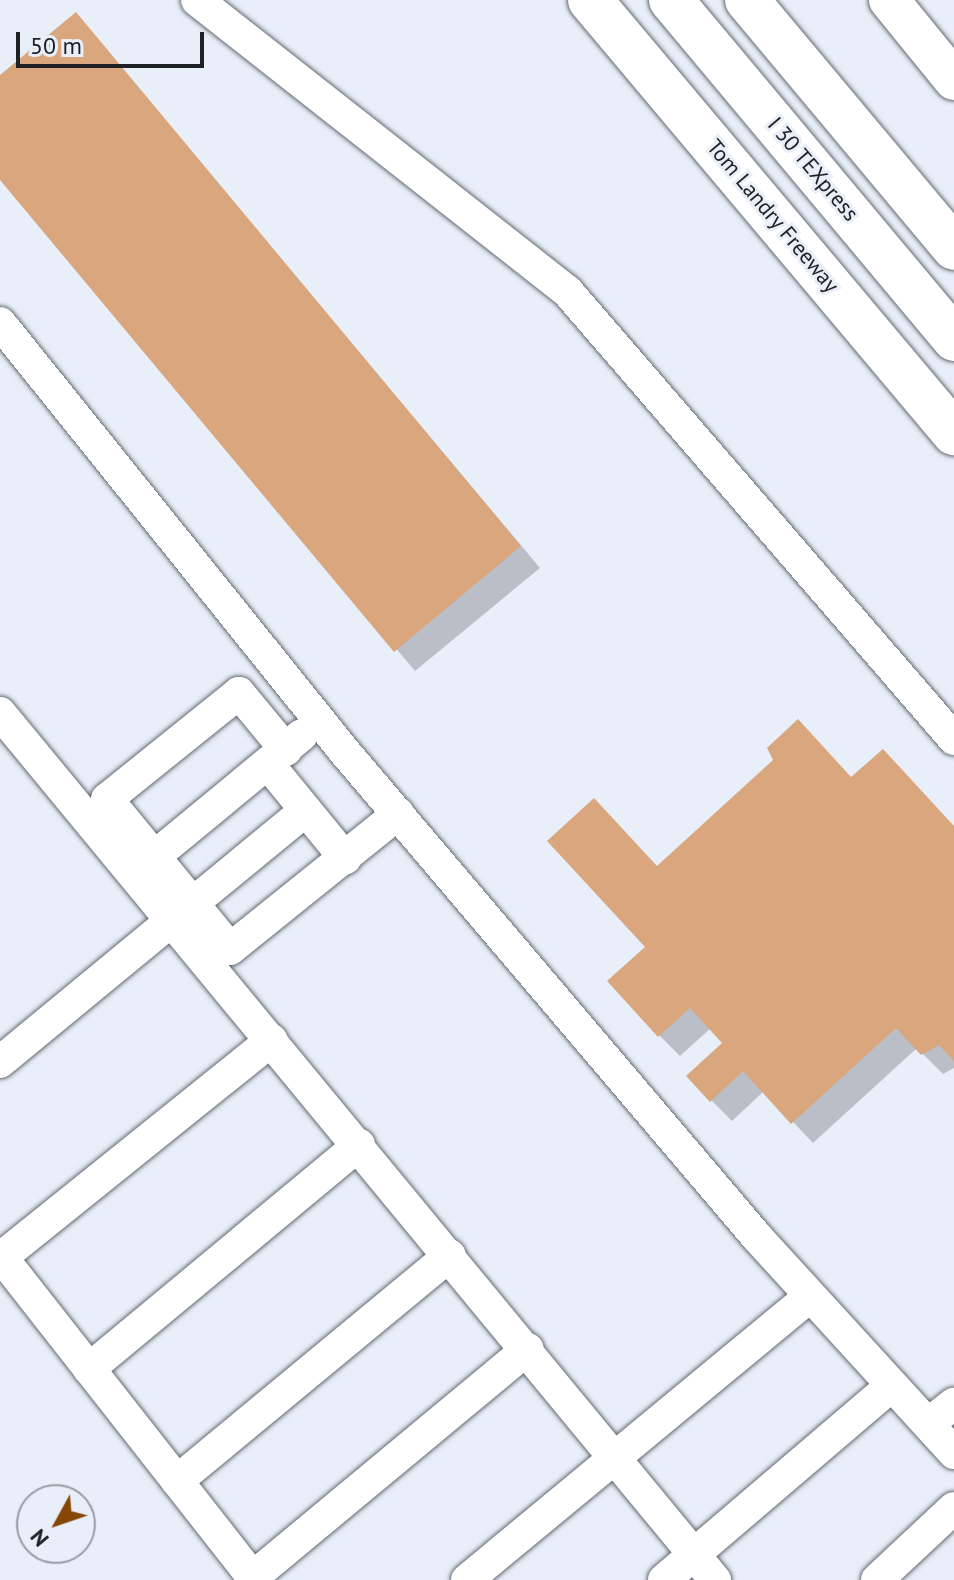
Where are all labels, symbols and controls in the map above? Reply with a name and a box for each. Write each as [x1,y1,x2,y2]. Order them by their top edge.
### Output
scale bar [20,16,208,66]
text: 50 m [30,30,82,61]
street label: I 30 TEXpress [762,111,864,227]
street label: Tom Landry Freeway [701,134,845,298]
north arrow [16,1484,96,1564]
text: N [24,1524,55,1553]

